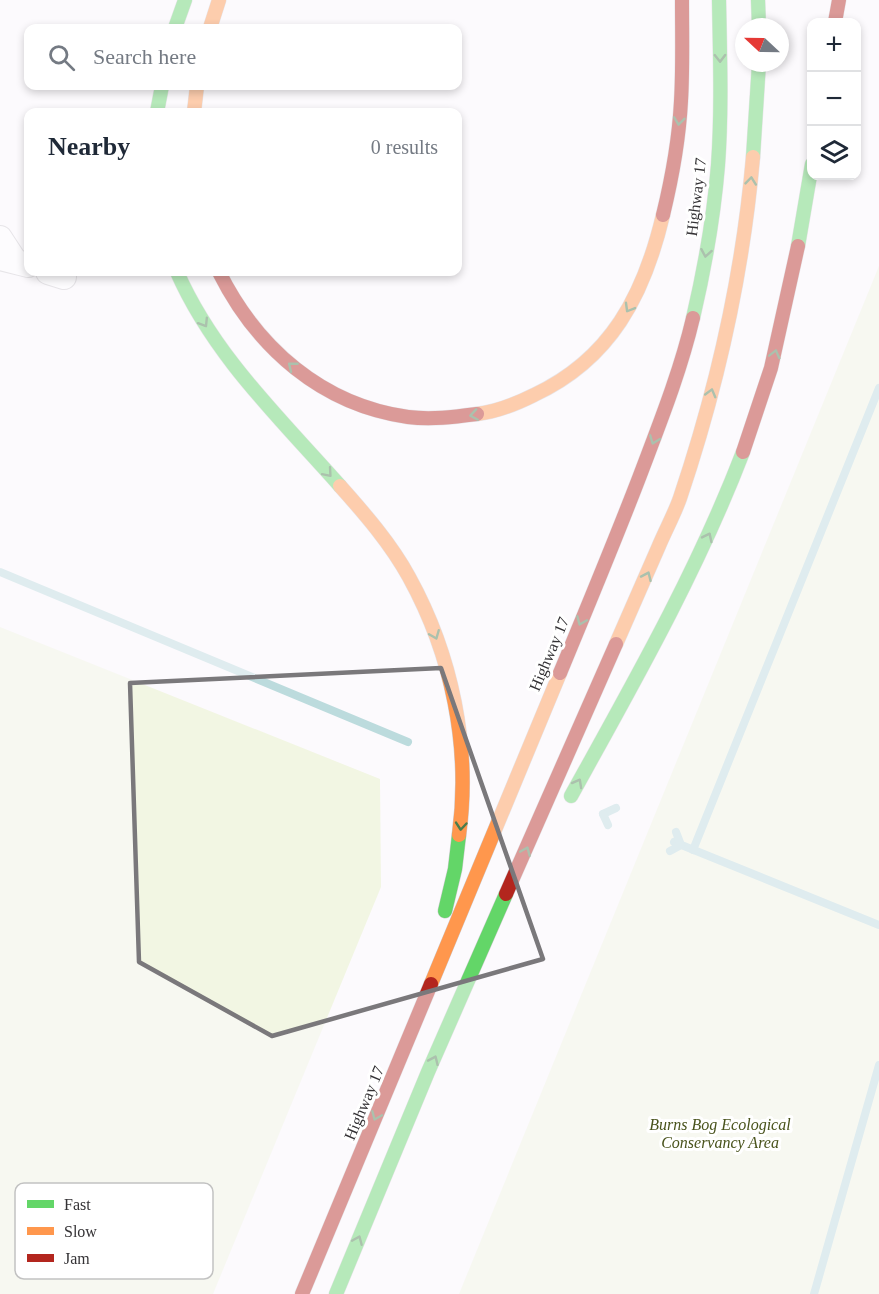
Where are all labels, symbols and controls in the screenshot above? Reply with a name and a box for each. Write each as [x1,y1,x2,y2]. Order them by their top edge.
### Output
north arrow [735,18,789,72]
map controls [807,18,861,180]
button: + [807,18,861,72]
search box [24,24,462,90]
icon: search [45,41,78,74]
text: Search here [93,44,196,69]
one-way arrow [714,54,727,63]
button: − [807,72,861,126]
one-way arrow [673,117,686,126]
button: layers [807,126,861,180]
text: Nearby [48,132,130,161]
text: 0 results [371,136,438,158]
street label: Highway 17 [683,157,710,237]
one-way arrow [744,176,757,185]
one-way arrow [700,247,713,257]
one-way arrow [625,302,636,312]
one-way arrow [197,317,209,327]
one-way arrow [768,349,781,359]
one-way arrow [288,362,299,373]
one-way arrow [704,388,717,398]
one-way arrow [470,409,479,421]
one-way arrow [649,434,661,445]
one-way arrow [321,466,332,477]
one-way arrow [701,532,712,543]
one-way arrow [639,572,651,583]
street label: Highway 17 [526,614,573,694]
one-way arrow [576,615,588,626]
one-way arrow [428,629,440,640]
one-way arrow [571,779,582,790]
one-way arrow [455,822,468,831]
one-way arrow [519,846,531,857]
one-way arrow [427,1056,439,1067]
street label: Highway 17 [341,1063,388,1143]
one-way arrow [372,1110,384,1121]
park label: Burns Bog Ecological Conservancy Area [649,1116,791,1152]
legend [15,1183,213,1279]
text: Fast [64,1196,91,1213]
text: Slow [64,1223,97,1240]
one-way arrow [351,1235,363,1246]
text: Jam [64,1250,90,1267]

